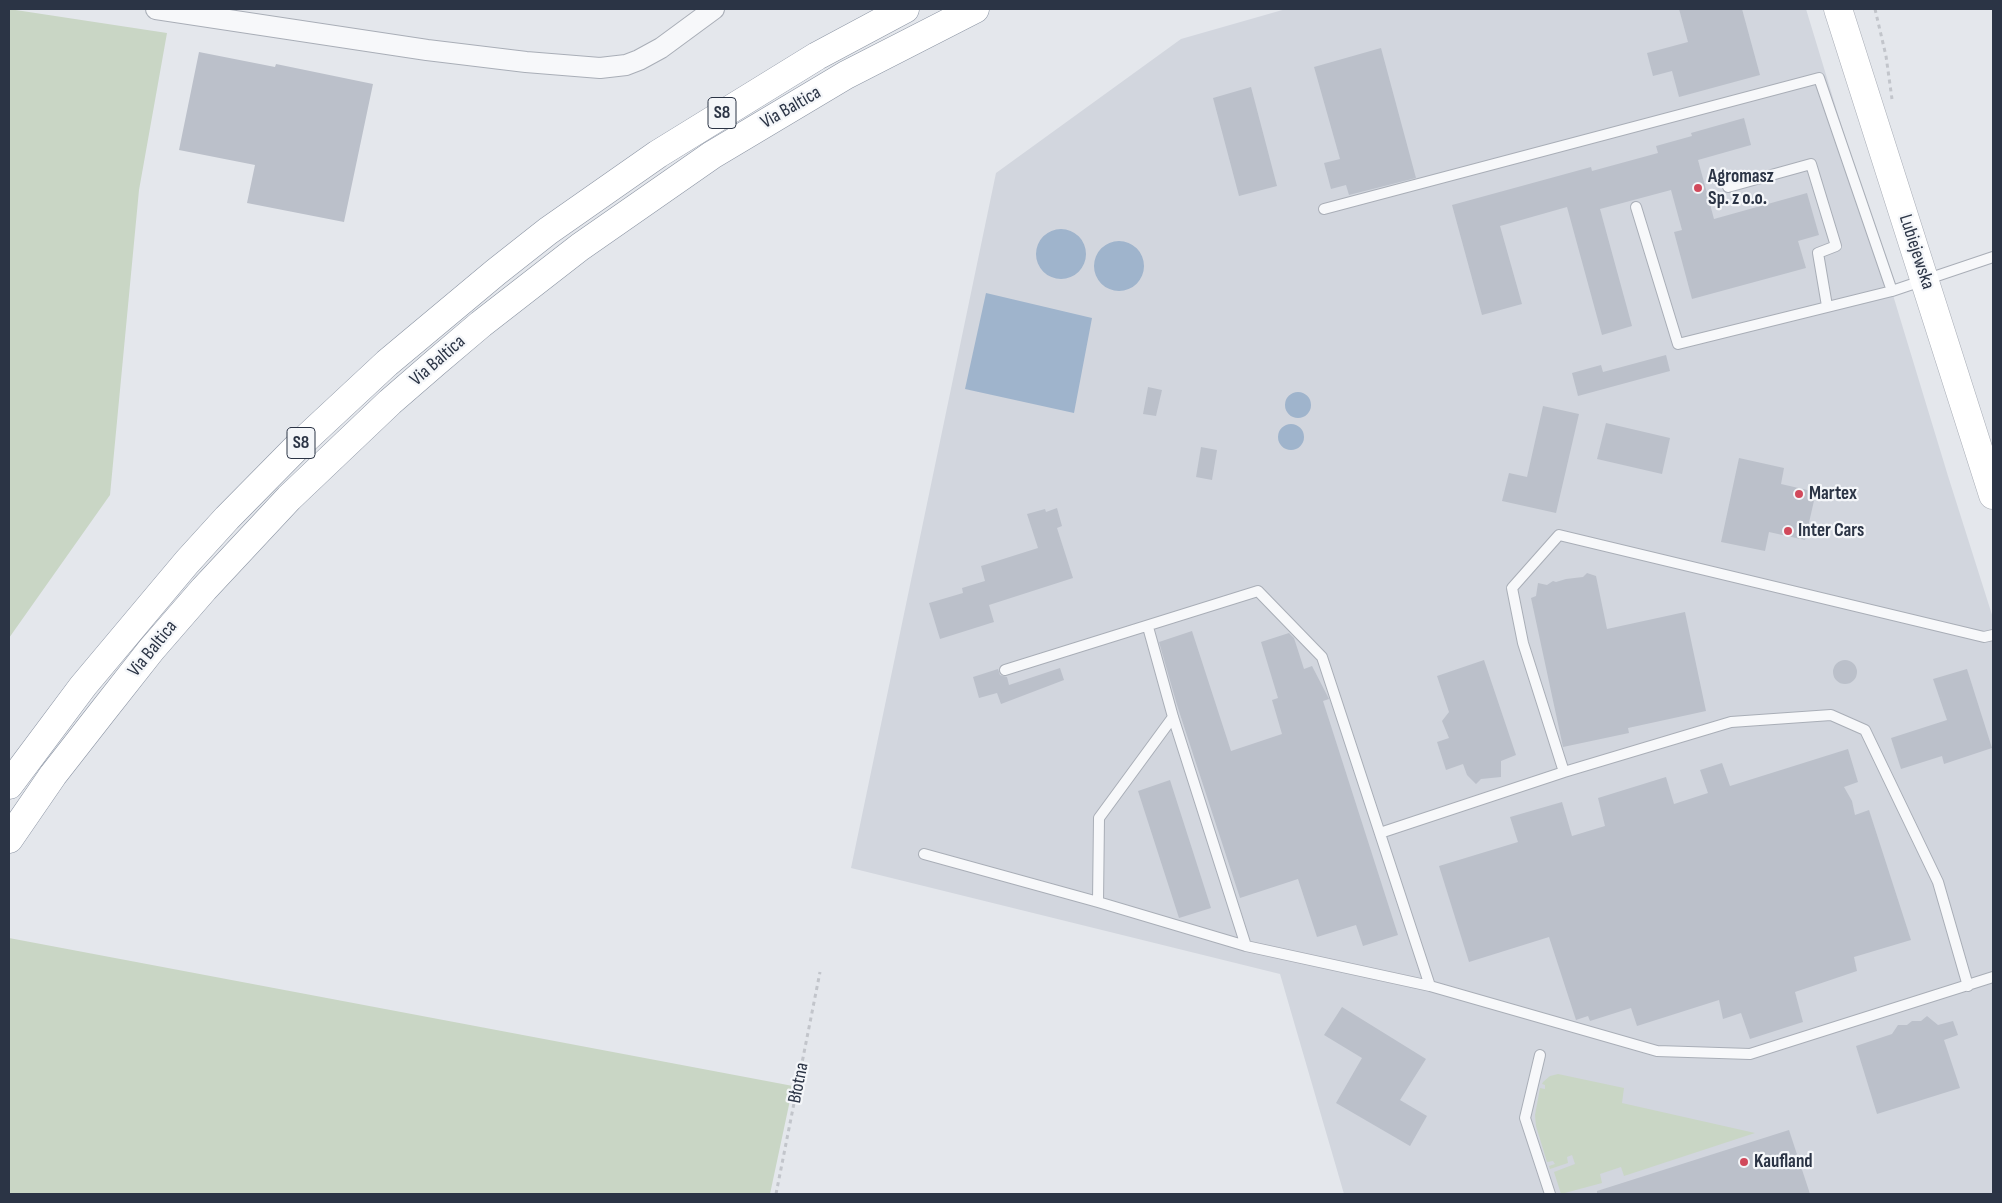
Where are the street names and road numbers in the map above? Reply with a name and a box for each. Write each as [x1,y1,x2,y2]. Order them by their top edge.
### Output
street label: Via Baltica [757,82,825,134]
road number: S8 [708,98,736,128]
street label: Lubiejewska [1893,212,1939,292]
street label: Via Baltica [406,331,470,391]
road number: S8 [287,428,315,458]
street label: Via Baltica [123,616,183,682]
street label: Błotna [784,1061,814,1105]

